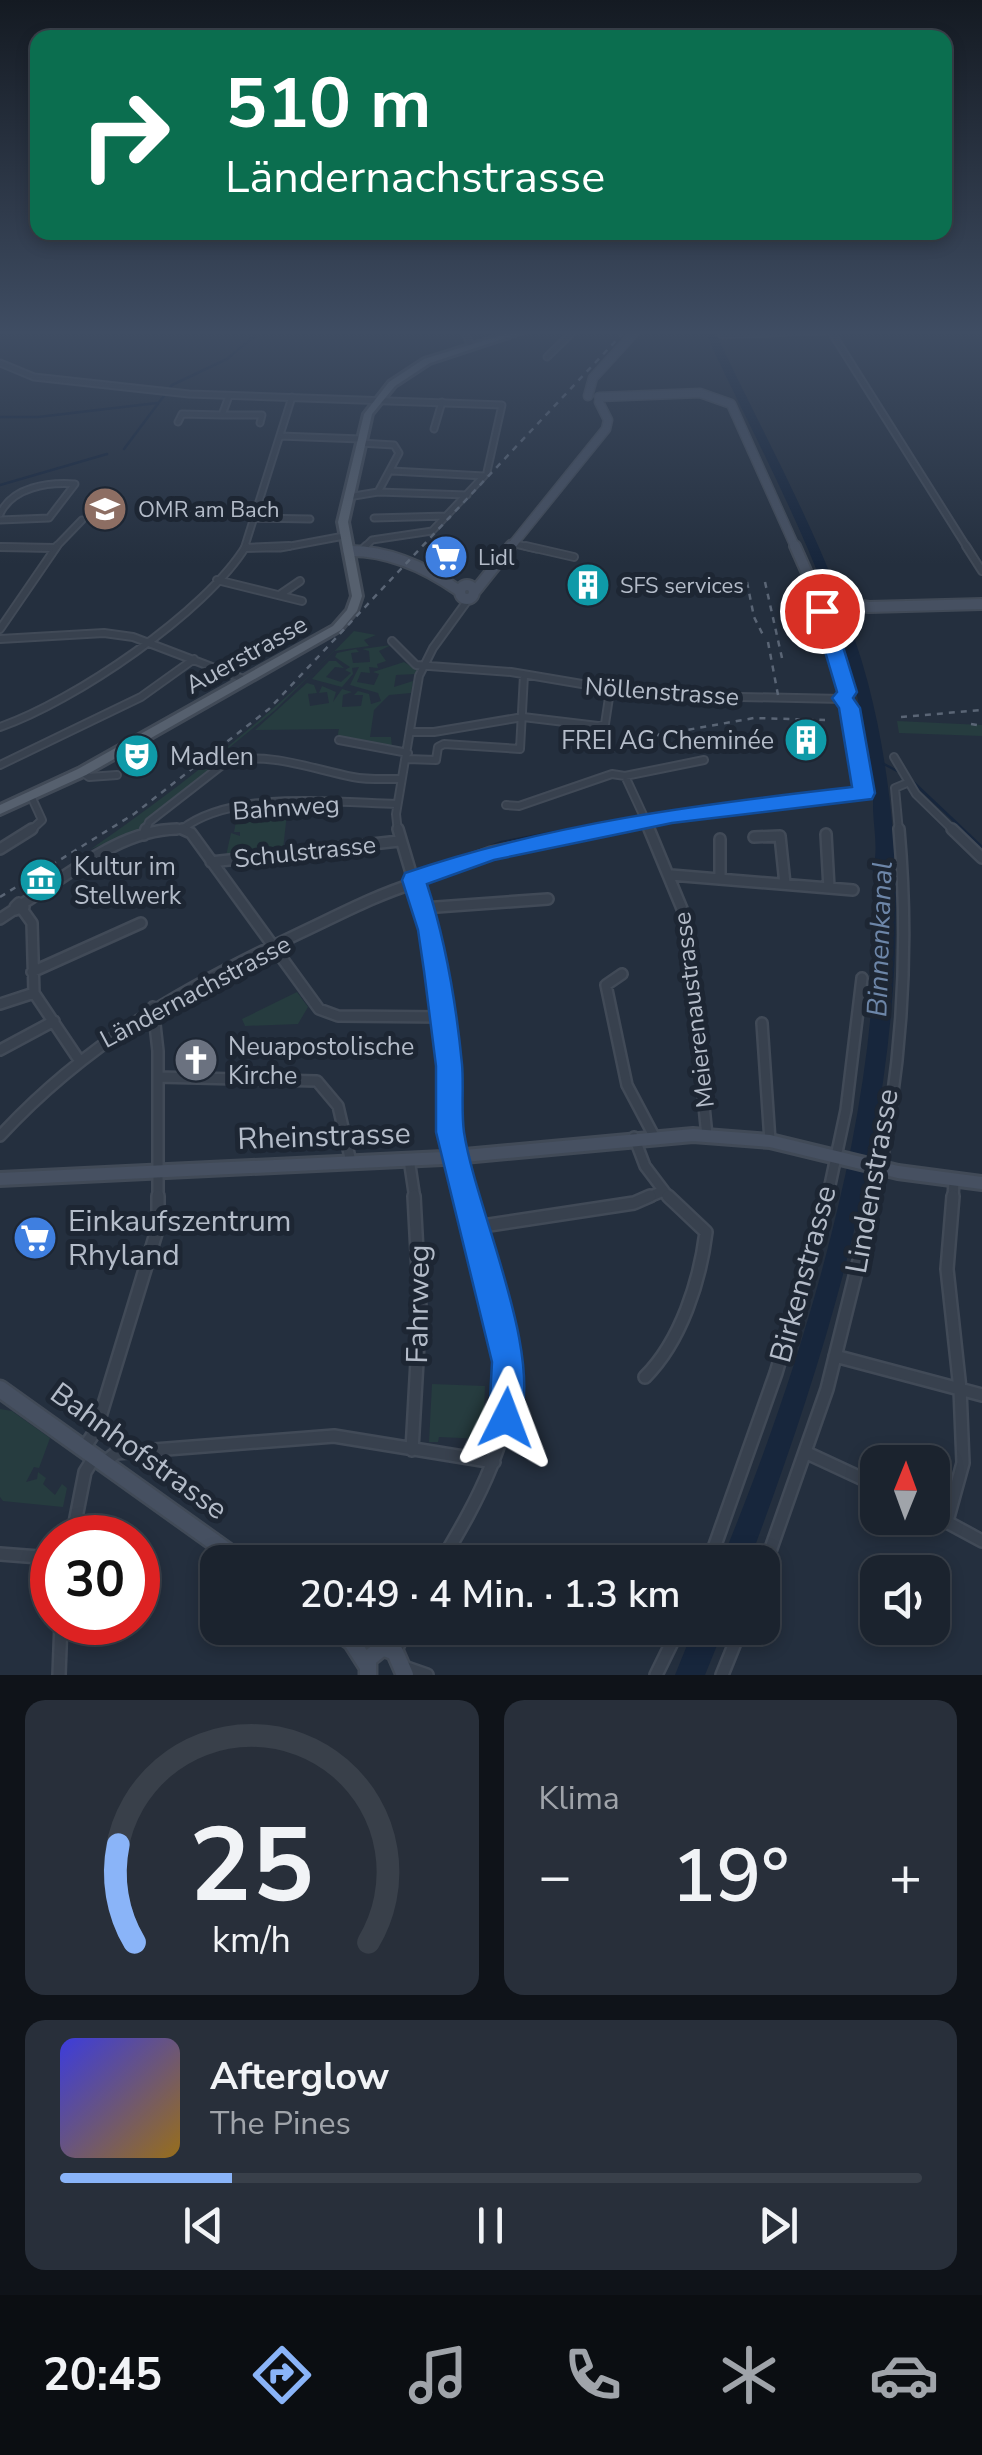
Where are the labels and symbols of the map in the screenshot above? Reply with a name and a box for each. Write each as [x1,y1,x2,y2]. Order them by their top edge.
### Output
school or university icon: OMR am Bach [82,486,128,532]
place label: OMR am Bach [138,495,279,525]
supermarket icon: Lidl [423,534,469,580]
place label: Lidl [478,543,515,573]
building icon: SFS services [565,562,611,608]
pin [780,569,865,654]
place label: SFS services [620,571,744,601]
street label: Auerstrasse [179,607,314,702]
street label: Nöllenstrasse [584,670,740,714]
building icon: FREI AG Cheminée [783,717,829,763]
place label: FREI AG Cheminée [561,724,774,758]
theatre icon: Madlen [114,733,160,779]
place label: Madlen [170,740,254,774]
street label: Bahnweg [231,787,341,829]
street label: Schulstrasse [232,828,378,876]
place label: Kultur im Stellwerk [74,850,182,913]
museum icon: Kultur im Stellwerk [18,857,64,903]
water label: Binnenkanal [858,861,902,1018]
street label: Meierenaustrasse [665,910,723,1110]
street label: Ländernachstrasse [94,927,297,1056]
place label: Neuapostolische Kirche [228,1030,414,1093]
church icon: Neuapostolische Kirche [173,1037,219,1083]
street label: Lindenstrasse [836,1086,909,1277]
street label: Rheinstrasse [237,1113,411,1160]
street label: Birkenstrasse [760,1181,847,1367]
place label: Einkaufszentrum Rhyland [68,1201,292,1276]
supermarket icon: Einkaufszentrum Rhyland [12,1215,58,1261]
street label: Fahrweg [397,1244,440,1364]
position arrow [454,1366,558,1470]
street label: Bahnhofstrasse [42,1373,236,1530]
north arrow [860,1445,950,1535]
speed limit sign: 30 [30,1515,160,1645]

